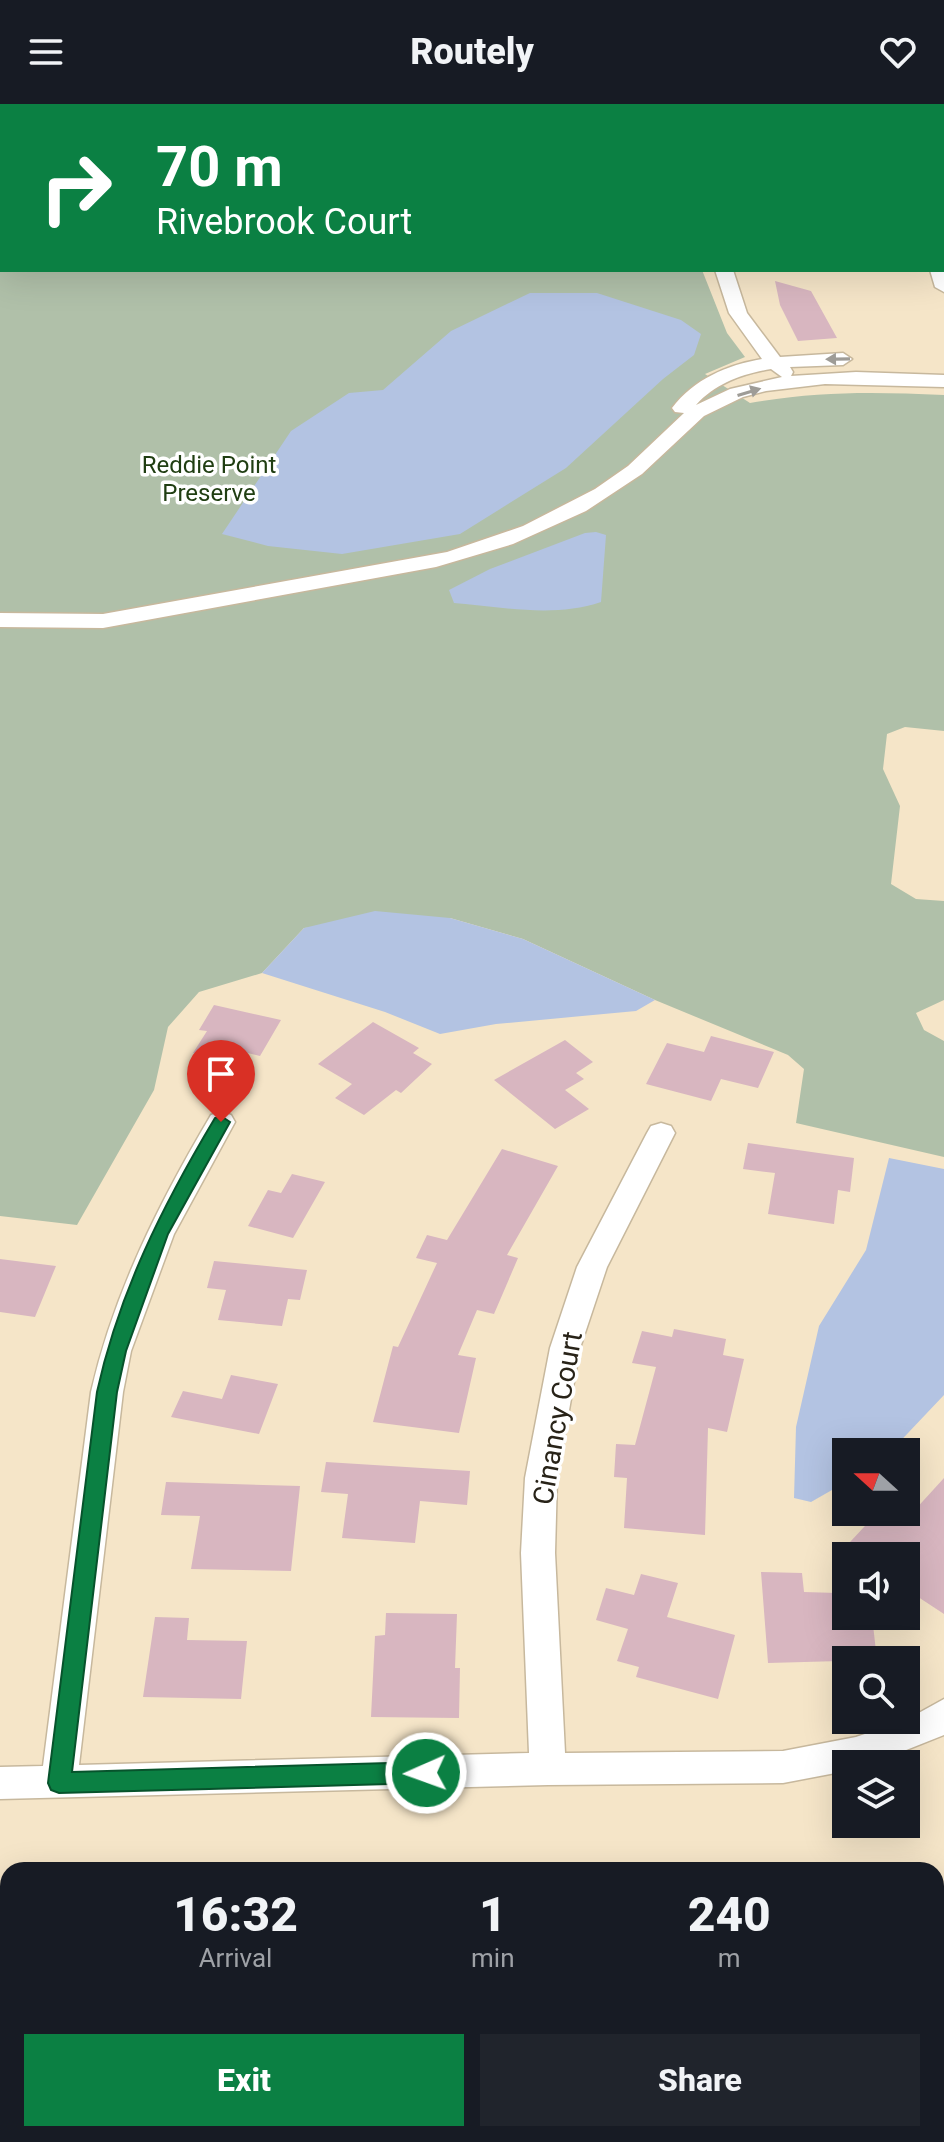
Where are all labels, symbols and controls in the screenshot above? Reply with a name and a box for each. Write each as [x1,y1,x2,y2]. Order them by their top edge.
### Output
icon: menu [24,30,68,74]
icon: heart [876,30,920,74]
text: Routely [410,31,534,73]
text: 70 m [156,134,283,200]
icon: right [24,136,128,240]
text: Rivebrook Court [156,201,412,243]
one-way arrow [825,353,850,366]
one-way arrow [737,385,761,398]
park label: Reddie Point Preserve [142,451,277,507]
pin [187,1040,255,1122]
icon: arrive [199,1052,243,1096]
street label: Cinancy Court [526,1329,589,1507]
north arrow [832,1438,920,1526]
map controls [832,1438,920,1838]
button: sound [832,1542,920,1630]
button: search [832,1646,920,1734]
position arrow [384,1731,468,1815]
button: layers [832,1750,920,1838]
text: 16:32 [173,1886,298,1943]
text: 1 [479,1886,507,1943]
text: 240 [688,1886,771,1943]
text: Arrival [199,1943,272,1973]
text: min [471,1943,515,1973]
text: m [718,1943,741,1973]
button: Exit [24,2034,464,2126]
button: Share [480,2034,920,2126]

